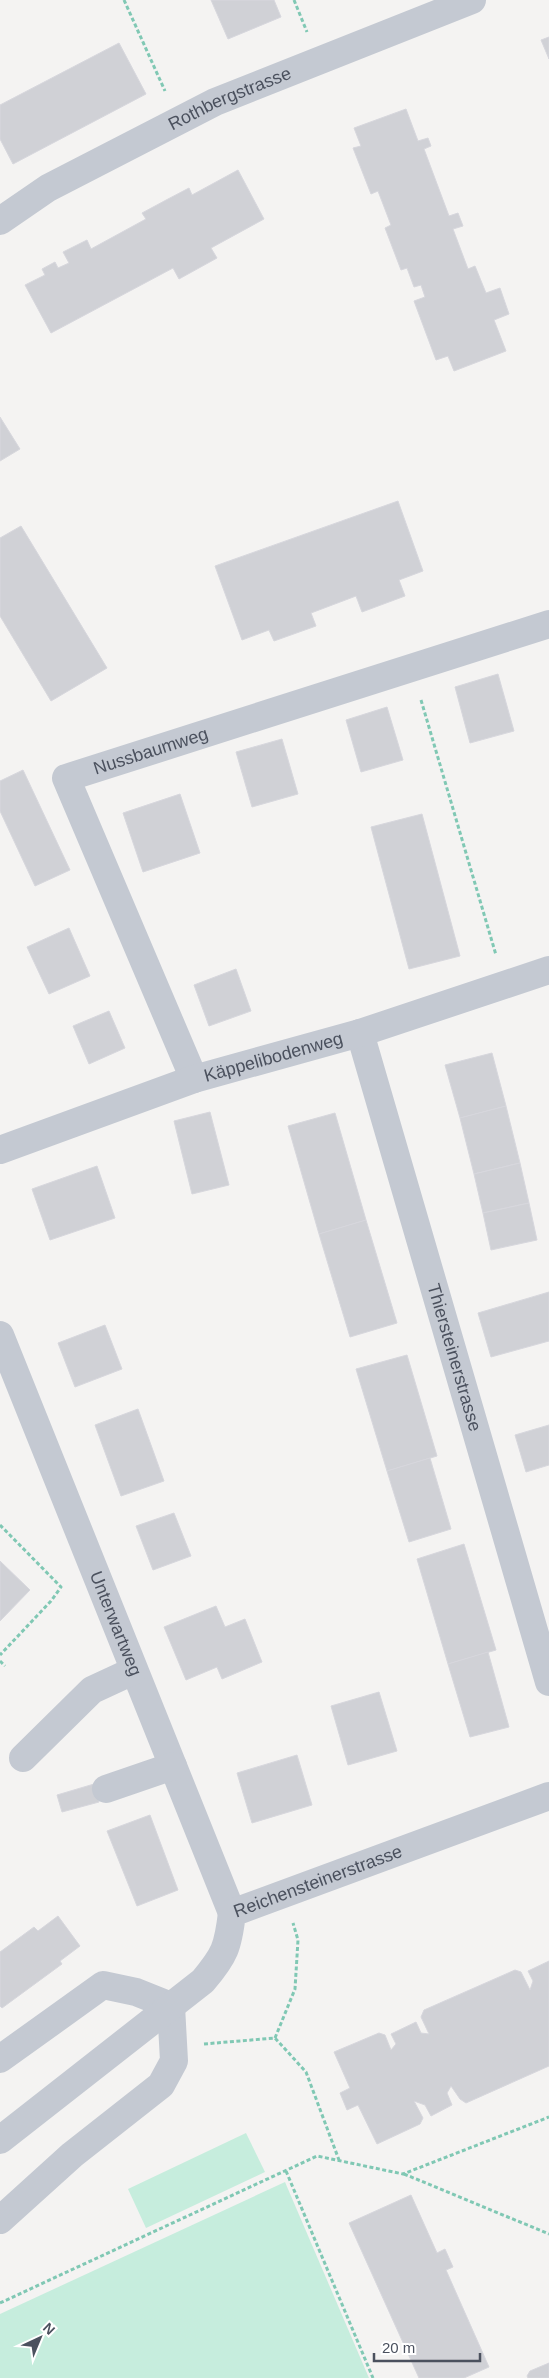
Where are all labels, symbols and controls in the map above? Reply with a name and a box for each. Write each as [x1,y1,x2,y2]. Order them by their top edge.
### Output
street label: Rothbergstrasse [165,63,294,134]
street label: Nussbaumweg [91,723,210,779]
street label: Käppelibodenweg [202,1028,345,1086]
street label: Thiersteinerstrasse [423,1281,486,1434]
street label: Unterwartweg [86,1568,146,1679]
street label: Reichensteinerstrasse [231,1841,405,1922]
north arrow [15,2313,65,2363]
text: N [40,2319,58,2338]
scale bar [374,2330,480,2362]
text: 20 m [382,2339,415,2356]

